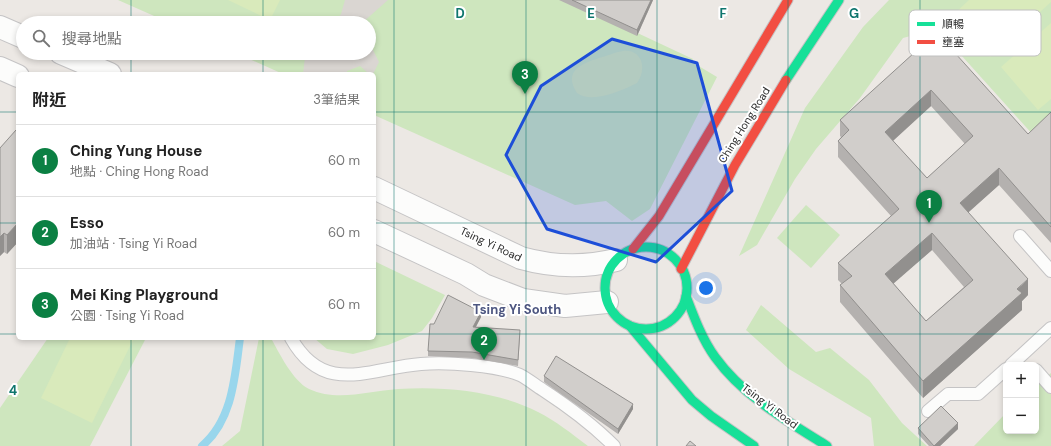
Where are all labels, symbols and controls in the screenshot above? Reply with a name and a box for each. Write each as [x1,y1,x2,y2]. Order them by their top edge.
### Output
text: D [455,5,465,22]
text: E [587,5,595,22]
text: F [719,5,727,22]
text: G [849,5,859,22]
legend [909,10,1041,56]
search box [16,16,376,60]
text: 順暢 [942,17,964,31]
icon: search [30,27,52,49]
text: 搜尋地點 [62,29,122,49]
text: 壅塞 [942,35,964,49]
pin: 3 [512,61,538,94]
street label: Ching Hong Road [715,84,773,166]
text: 附近 [32,89,66,111]
text: 3筆結果 [313,91,360,108]
text: Ching Yung House [70,141,202,161]
text: 1 [43,152,47,169]
text: 60 m [328,152,360,169]
text: 地點 · Ching Hong Road [70,163,209,180]
pin: 1 [916,190,942,223]
text: Esso [70,213,104,233]
text: 2 [41,224,49,241]
text: 60 m [328,224,360,241]
street label: Tsing Yi Road [458,224,524,264]
text: 加油站 · Tsing Yi Road [70,235,197,252]
your location [696,278,716,298]
text: Mei King Playground [70,285,218,305]
text: 3 [41,296,49,313]
text: 60 m [328,296,360,313]
district label: Tsing Yi South [473,301,561,318]
text: 公園 · Tsing Yi Road [70,307,184,324]
pin: 2 [471,327,497,360]
map controls [1003,362,1039,434]
button: + [1003,362,1039,398]
street label: Tsing Yi Road [739,380,801,432]
text: 4 [9,382,17,399]
button: − [1003,398,1039,434]

